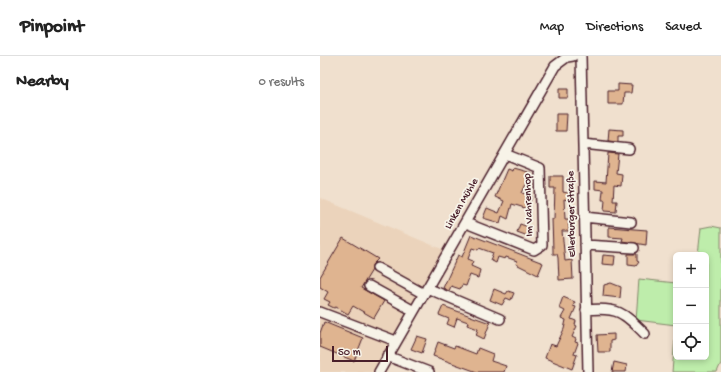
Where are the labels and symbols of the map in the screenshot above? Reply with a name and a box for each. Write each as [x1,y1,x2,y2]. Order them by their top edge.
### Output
street label: Ellerburger Straße [565,170,579,257]
street label: Im Vahrenhop [522,173,536,237]
street label: Linken Mühle [443,176,482,232]
scale bar [332,344,388,363]

